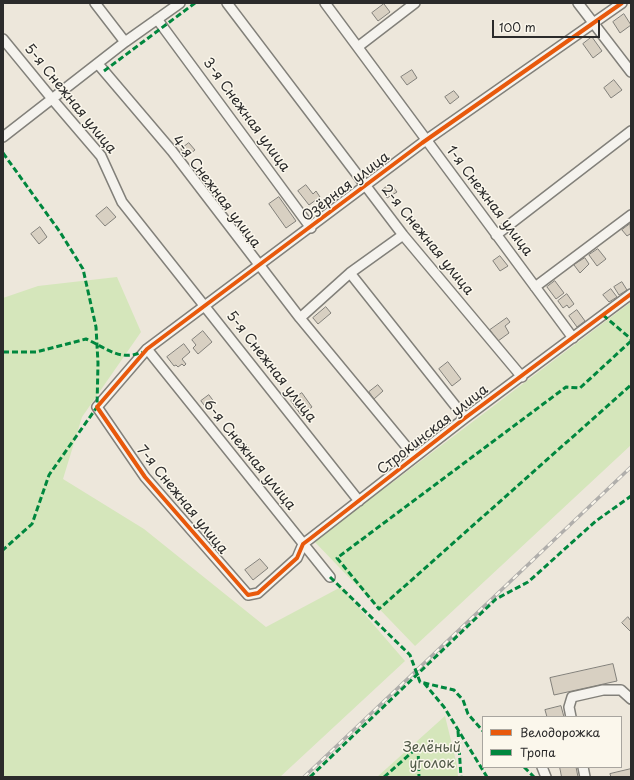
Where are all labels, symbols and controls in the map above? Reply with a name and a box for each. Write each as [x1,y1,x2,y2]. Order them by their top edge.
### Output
scale bar [494,12,602,38]
text: 100 m [499,18,536,36]
street label: 5-я Снежная улица [21,41,119,157]
street label: 3-я Снежная улица [199,55,293,175]
street label: 4-я Снежная улица [168,132,264,252]
street label: 1-я Снежная улица [442,143,536,259]
street label: Озёрная улица [299,149,393,225]
street label: 2-я Снежная улица [377,181,477,299]
street label: 5-я Снежная улица [222,308,320,426]
street label: Строкинская улица [374,382,492,478]
street label: 6-я Снежная улица [199,396,299,514]
street label: 7-я Снежная улица [133,442,231,558]
legend [482,716,622,768]
text: Велодорожка [520,723,600,741]
park label: Зелёный уголок [403,740,461,772]
text: Тропа [520,743,556,761]

